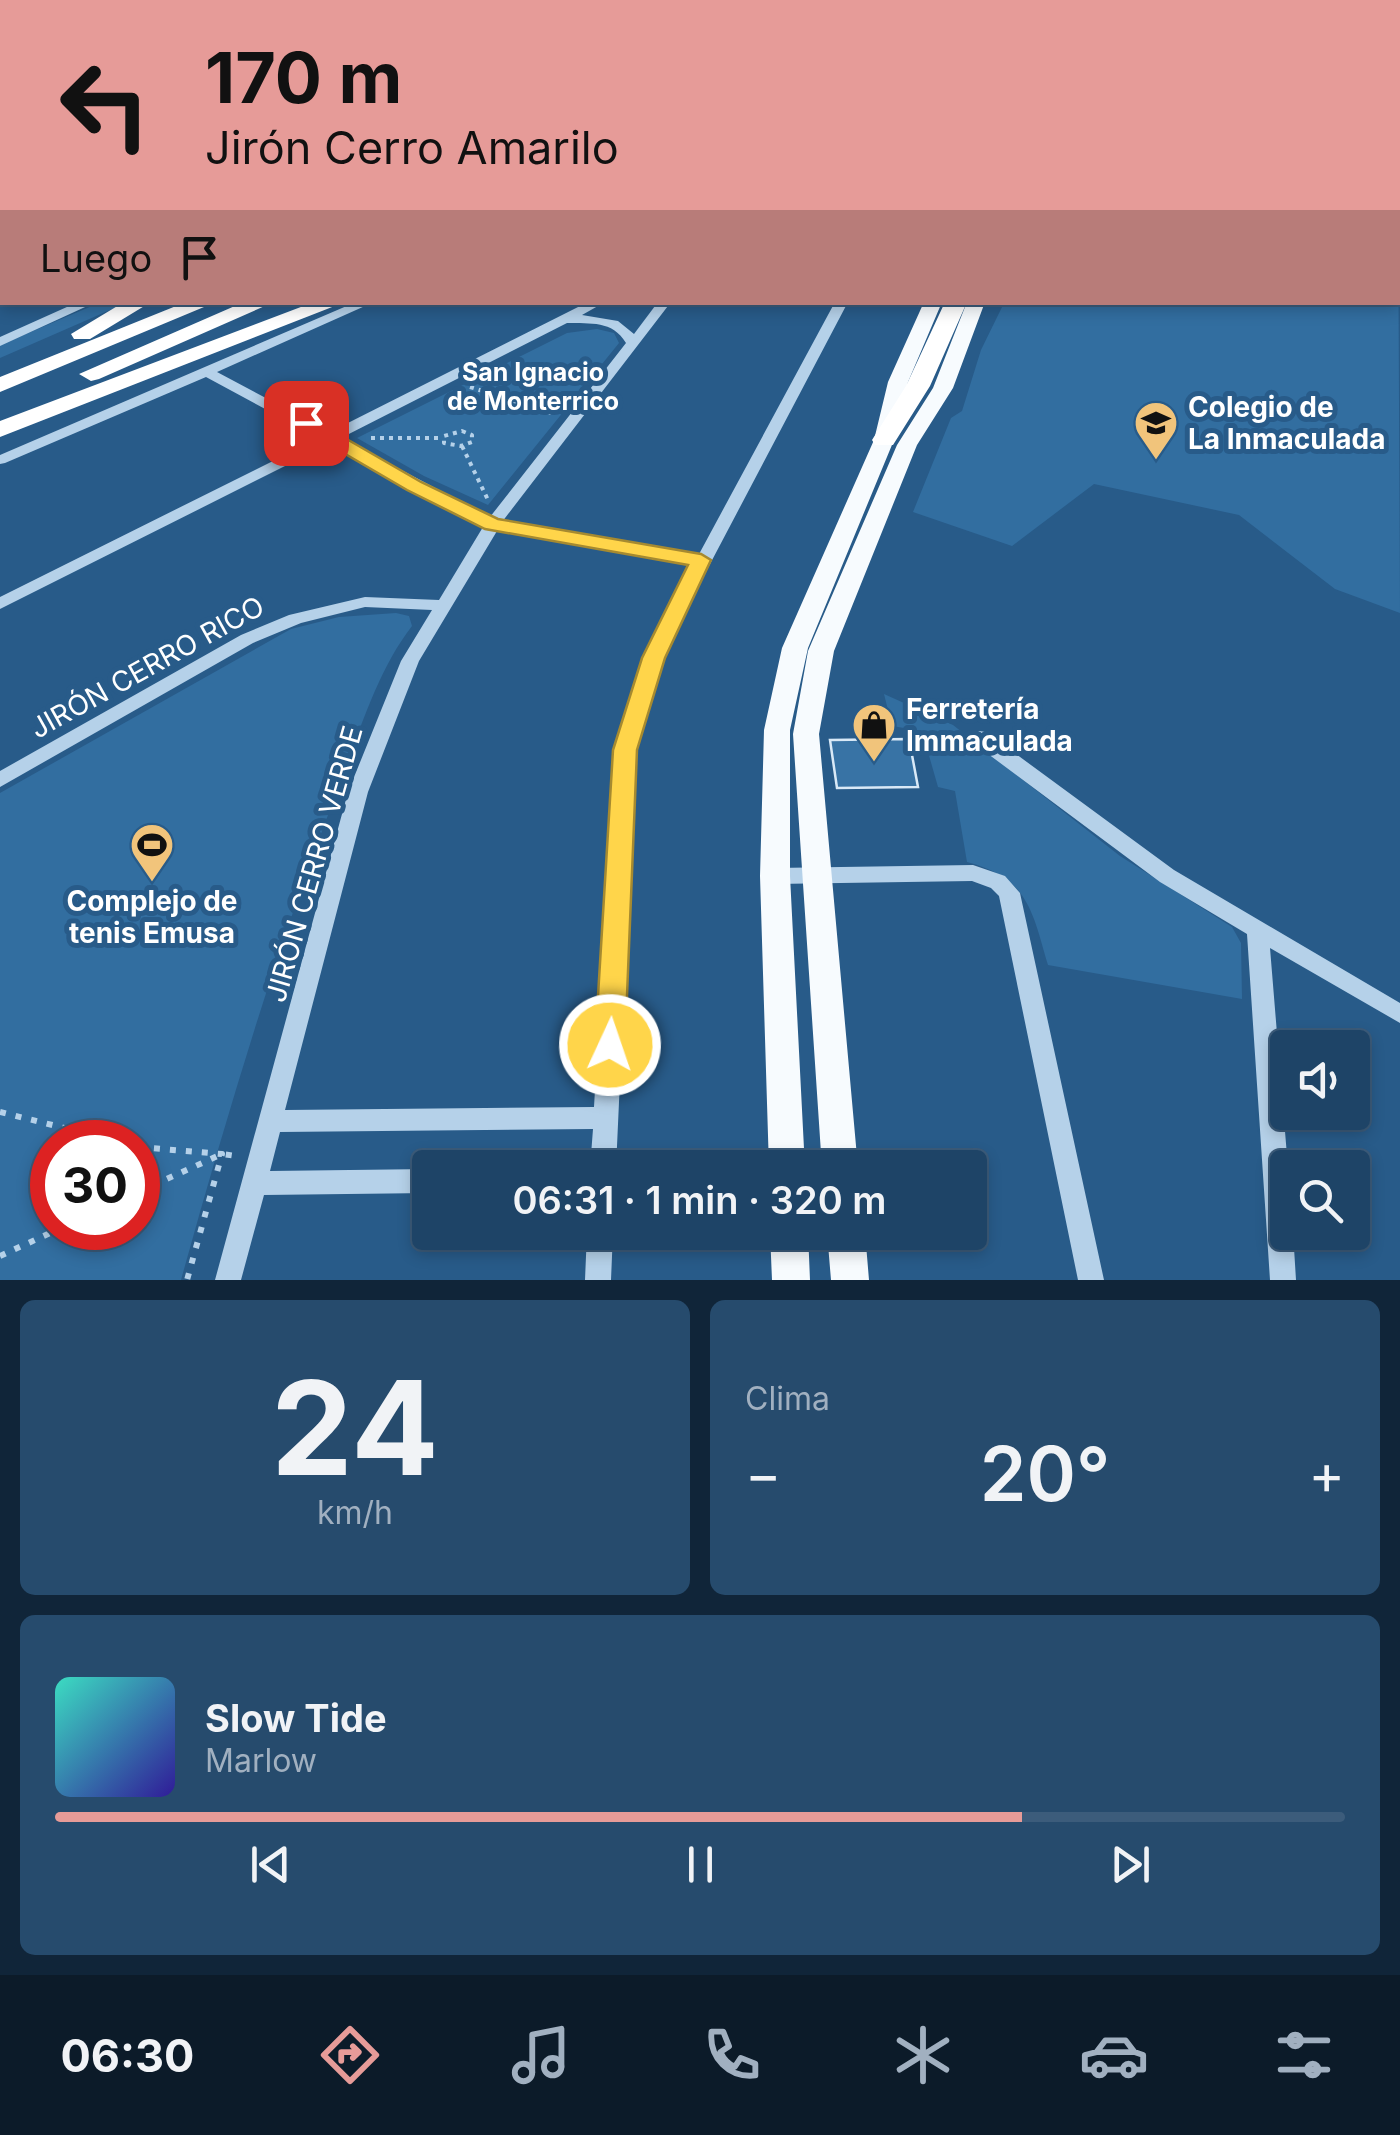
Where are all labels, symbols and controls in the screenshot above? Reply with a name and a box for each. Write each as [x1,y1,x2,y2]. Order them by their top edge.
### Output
text: 170 m [205,35,402,120]
icon: left [40,40,170,170]
text: Jirón Cerro Amarilo [205,120,619,175]
icon: arrive [172,230,227,285]
text: Luego [40,235,152,281]
district label: San Ignacio de Monterrico [447,357,619,416]
pin [264,381,349,466]
place label: Colegio de La Inmaculada [1188,390,1385,456]
icon: arrive [279,396,334,451]
school or university icon: Colegio de La Inmaculada [1133,400,1179,461]
street label: JIRÓN CERRO RICO [24,589,270,745]
place label: Ferretería Immaculada [906,692,1073,758]
shop icon: Ferretería Immaculada [851,702,897,763]
street label: JIRÓN CERRO VERDE [258,722,370,1006]
sports icon: Complejo de tenis Emusa [129,822,175,883]
place label: Complejo de tenis Emusa [66,884,238,950]
position arrow [558,993,662,1097]
map controls [1270,1030,1370,1250]
button: sound [1270,1030,1370,1130]
speed limit sign: 30 [30,1120,160,1250]
button: search [1270,1150,1370,1250]
text: 06:31 · 1 min · 320 m [512,1177,887,1223]
text: 24 [271,1349,439,1506]
text: Clima [745,1379,830,1418]
text: 20° [980,1428,1110,1519]
text: − [745,1441,781,1507]
text: + [1309,1441,1345,1507]
text: km/h [317,1493,393,1532]
text: Slow Tide [205,1695,387,1741]
text: Marlow [205,1741,317,1780]
icon: previous [243,1837,298,1892]
icon: pause [673,1837,728,1892]
icon: next [1103,1837,1158,1892]
icon: directions [315,2020,385,2090]
icon: music [506,2020,576,2090]
icon: phone [697,2020,767,2090]
icon: climate [888,2020,958,2090]
icon: car [1079,2020,1149,2090]
icon: filters [1269,2020,1339,2090]
text: 06:30 [60,2028,194,2083]

